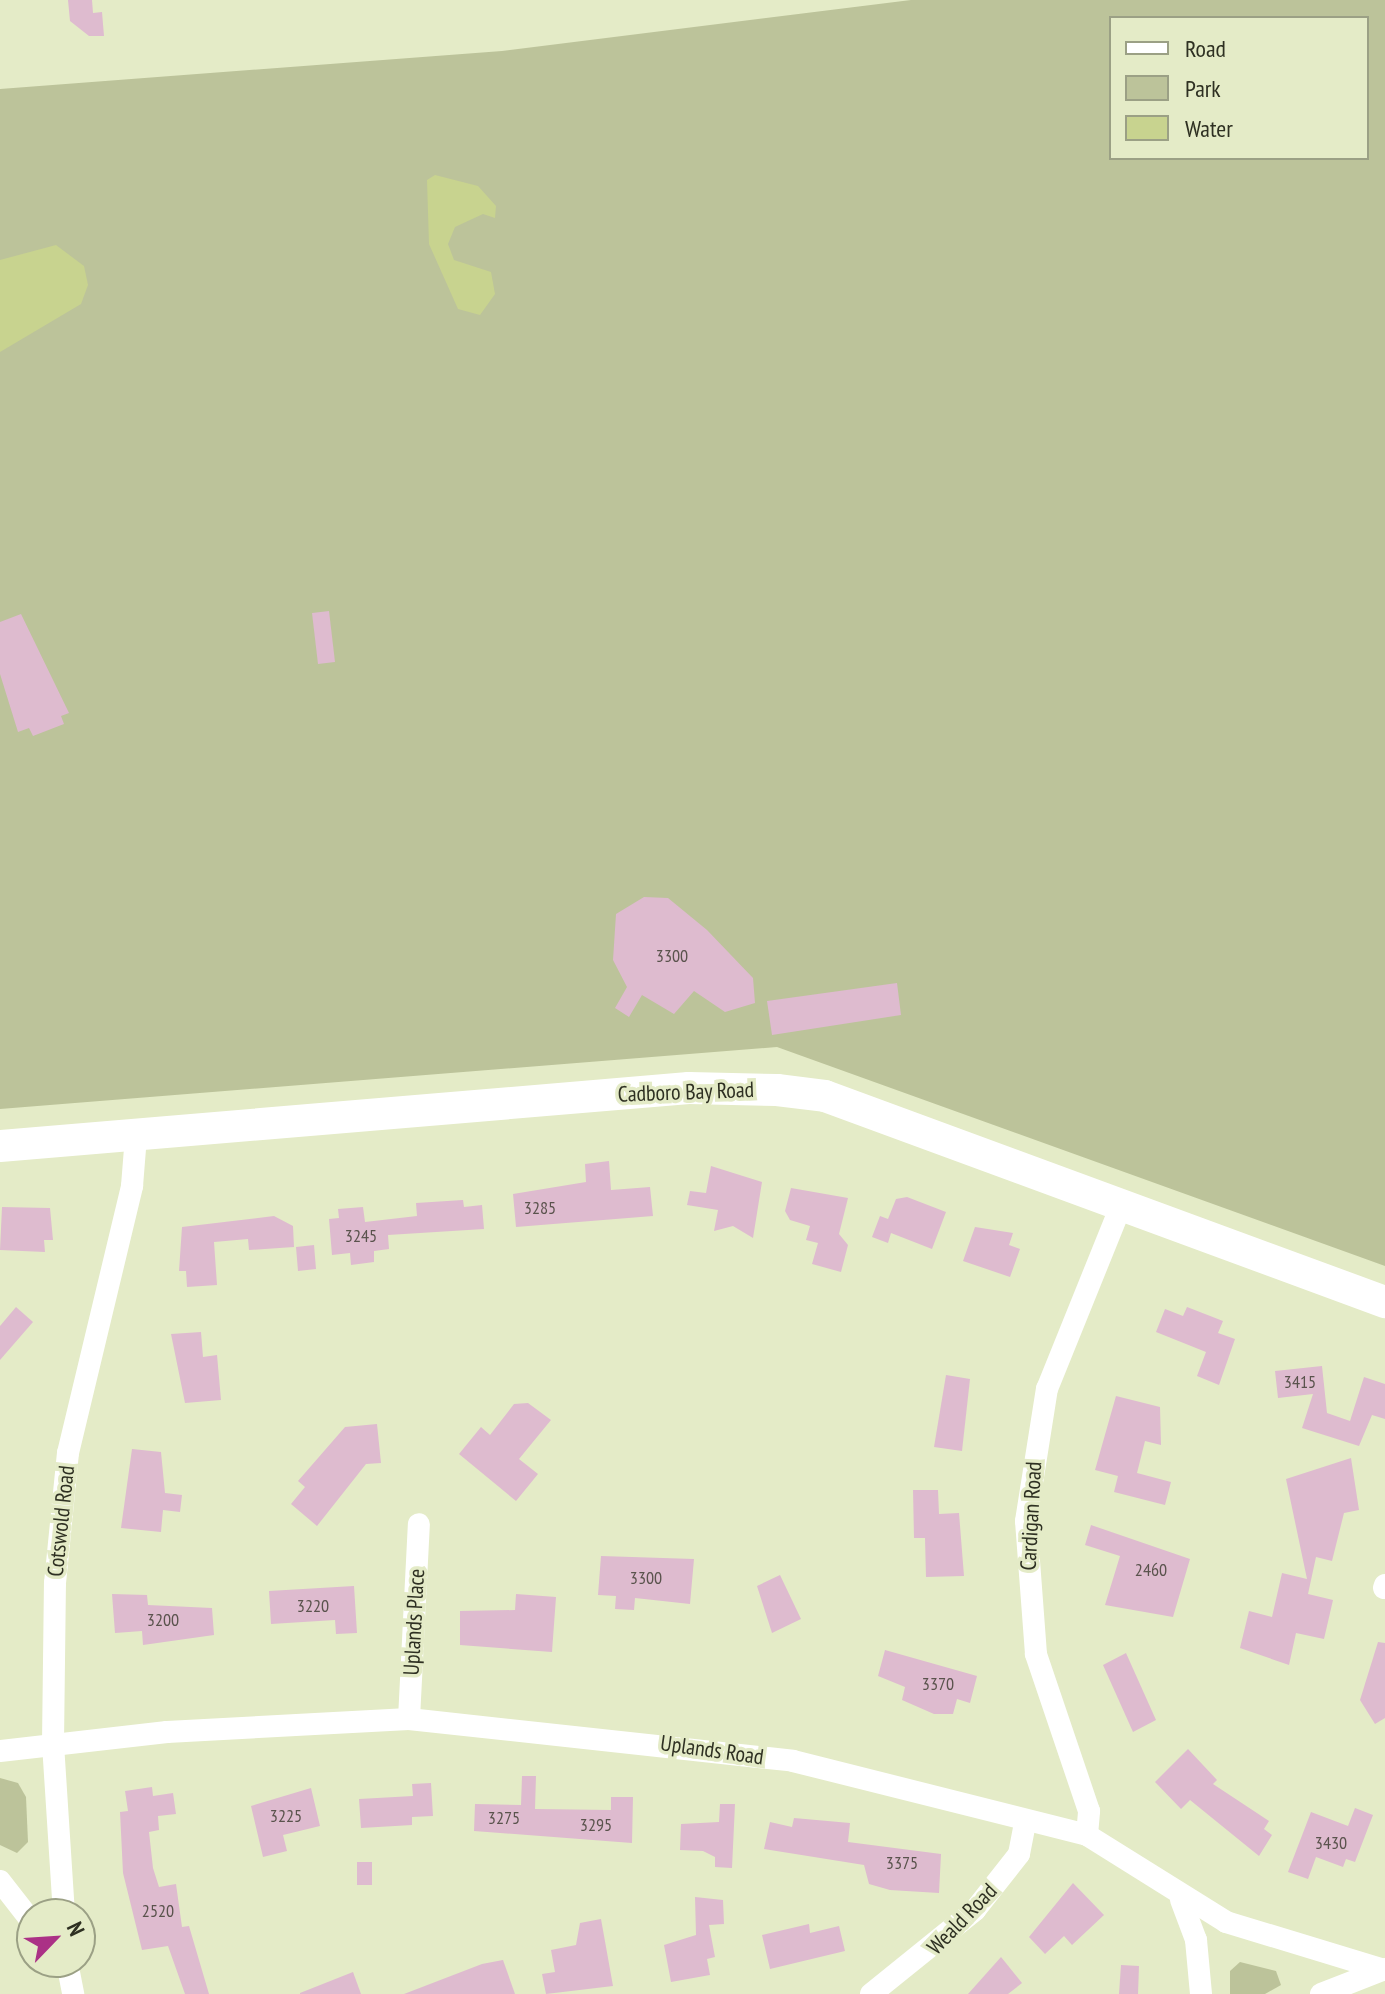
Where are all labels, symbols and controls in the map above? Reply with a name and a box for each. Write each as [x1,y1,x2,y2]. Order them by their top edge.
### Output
legend [1109,16,1369,160]
text: Road [1185,33,1226,64]
text: Park [1185,73,1221,104]
text: Water [1185,113,1233,144]
house number: 3300 [656,945,688,967]
street label: Cadboro Bay Road [617,1076,755,1108]
house number: 3285 [524,1197,556,1219]
house number: 3245 [345,1225,377,1247]
house number: 3415 [1284,1371,1316,1393]
street label: Cardigan Road [1015,1461,1047,1571]
street label: Cotswold Road [42,1464,80,1578]
house number: 2460 [1135,1559,1167,1581]
house number: 3300 [630,1567,662,1589]
street label: Uplands Place [398,1568,430,1676]
house number: 3220 [297,1595,329,1617]
house number: 3200 [147,1609,179,1631]
house number: 3370 [922,1673,954,1695]
street label: Uplands Road [659,1730,765,1770]
house number: 3225 [270,1805,302,1827]
house number: 3275 [488,1807,520,1829]
house number: 3295 [580,1814,612,1836]
house number: 3430 [1315,1832,1347,1854]
house number: 3375 [886,1852,918,1874]
street label: Weald Road [922,1878,1002,1960]
north arrow [16,1898,96,1978]
house number: 2520 [142,1900,174,1922]
text: N [61,1917,91,1940]

